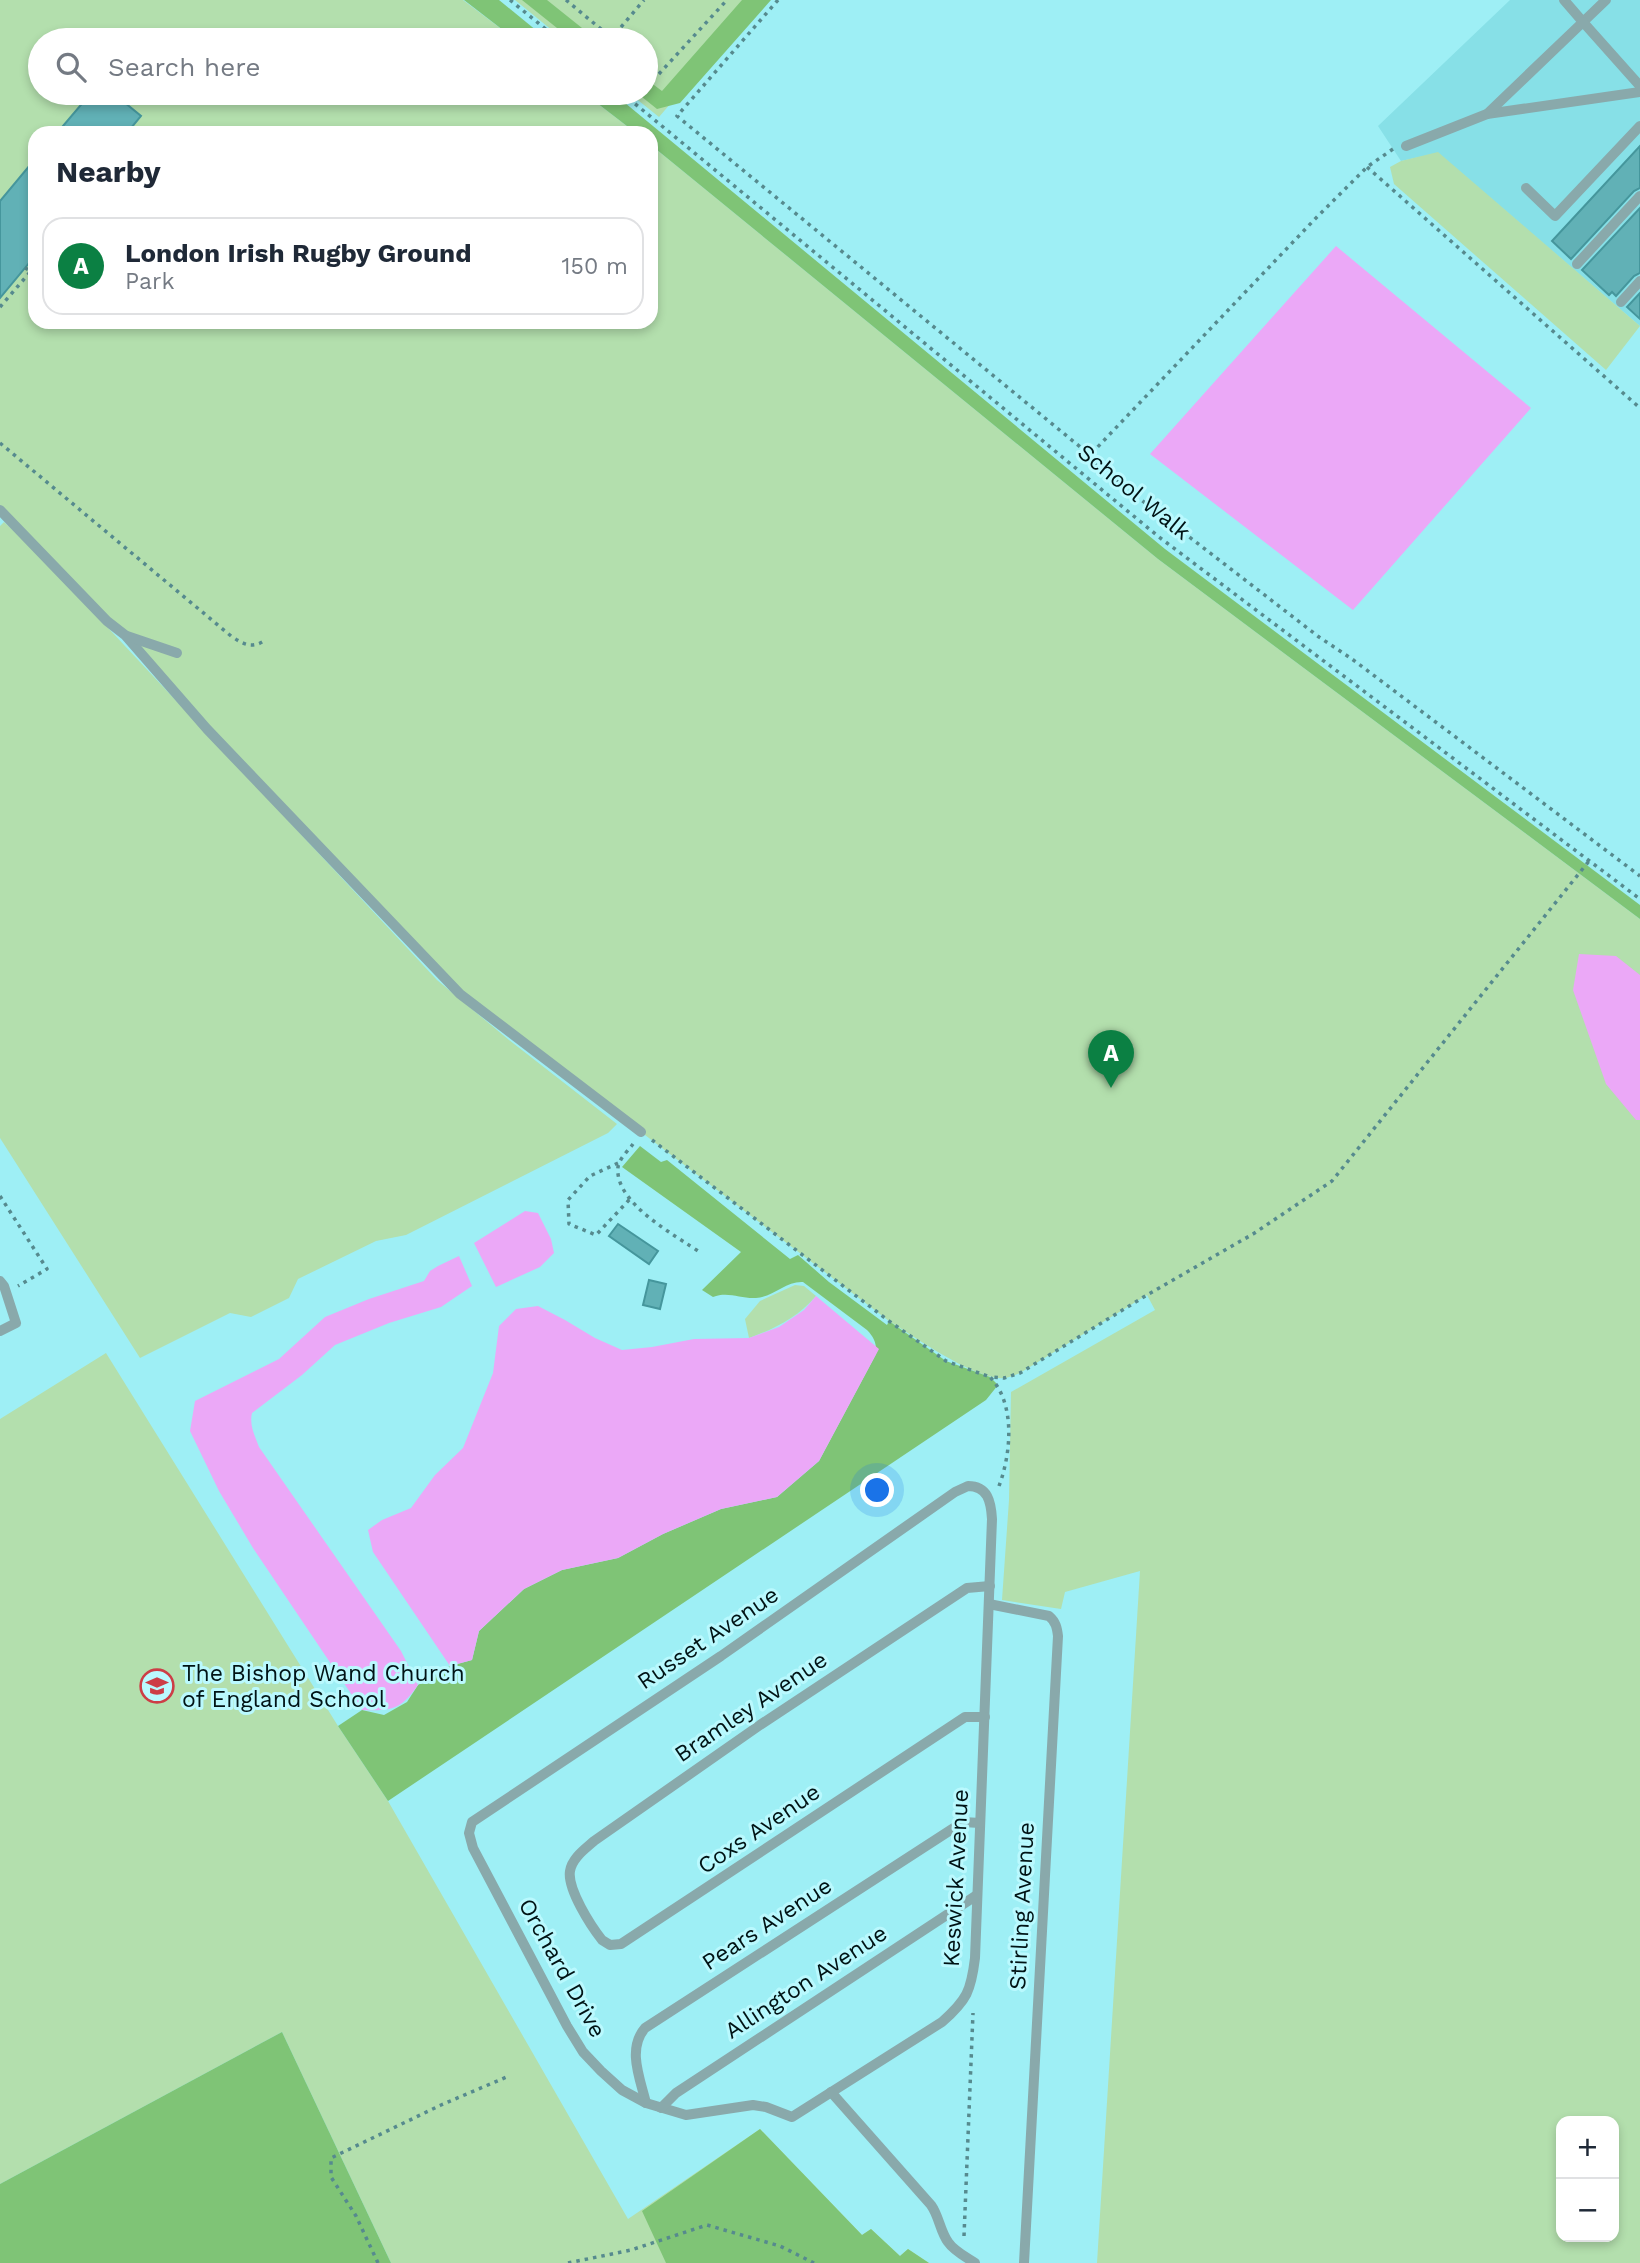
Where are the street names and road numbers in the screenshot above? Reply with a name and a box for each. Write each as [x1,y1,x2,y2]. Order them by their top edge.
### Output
street label: School Walk [1072,438,1196,546]
street label: Russet Avenue [632,1581,784,1695]
street label: Bramley Avenue [670,1646,832,1768]
street label: Coxs Avenue [693,1778,825,1880]
street label: Keswick Avenue [938,1788,974,1968]
street label: Stirling Avenue [1004,1822,1040,1990]
street label: Pears Avenue [697,1872,837,1976]
street label: Orchard Drive [513,1894,611,2042]
street label: Allington Avenue [720,1920,892,2044]

